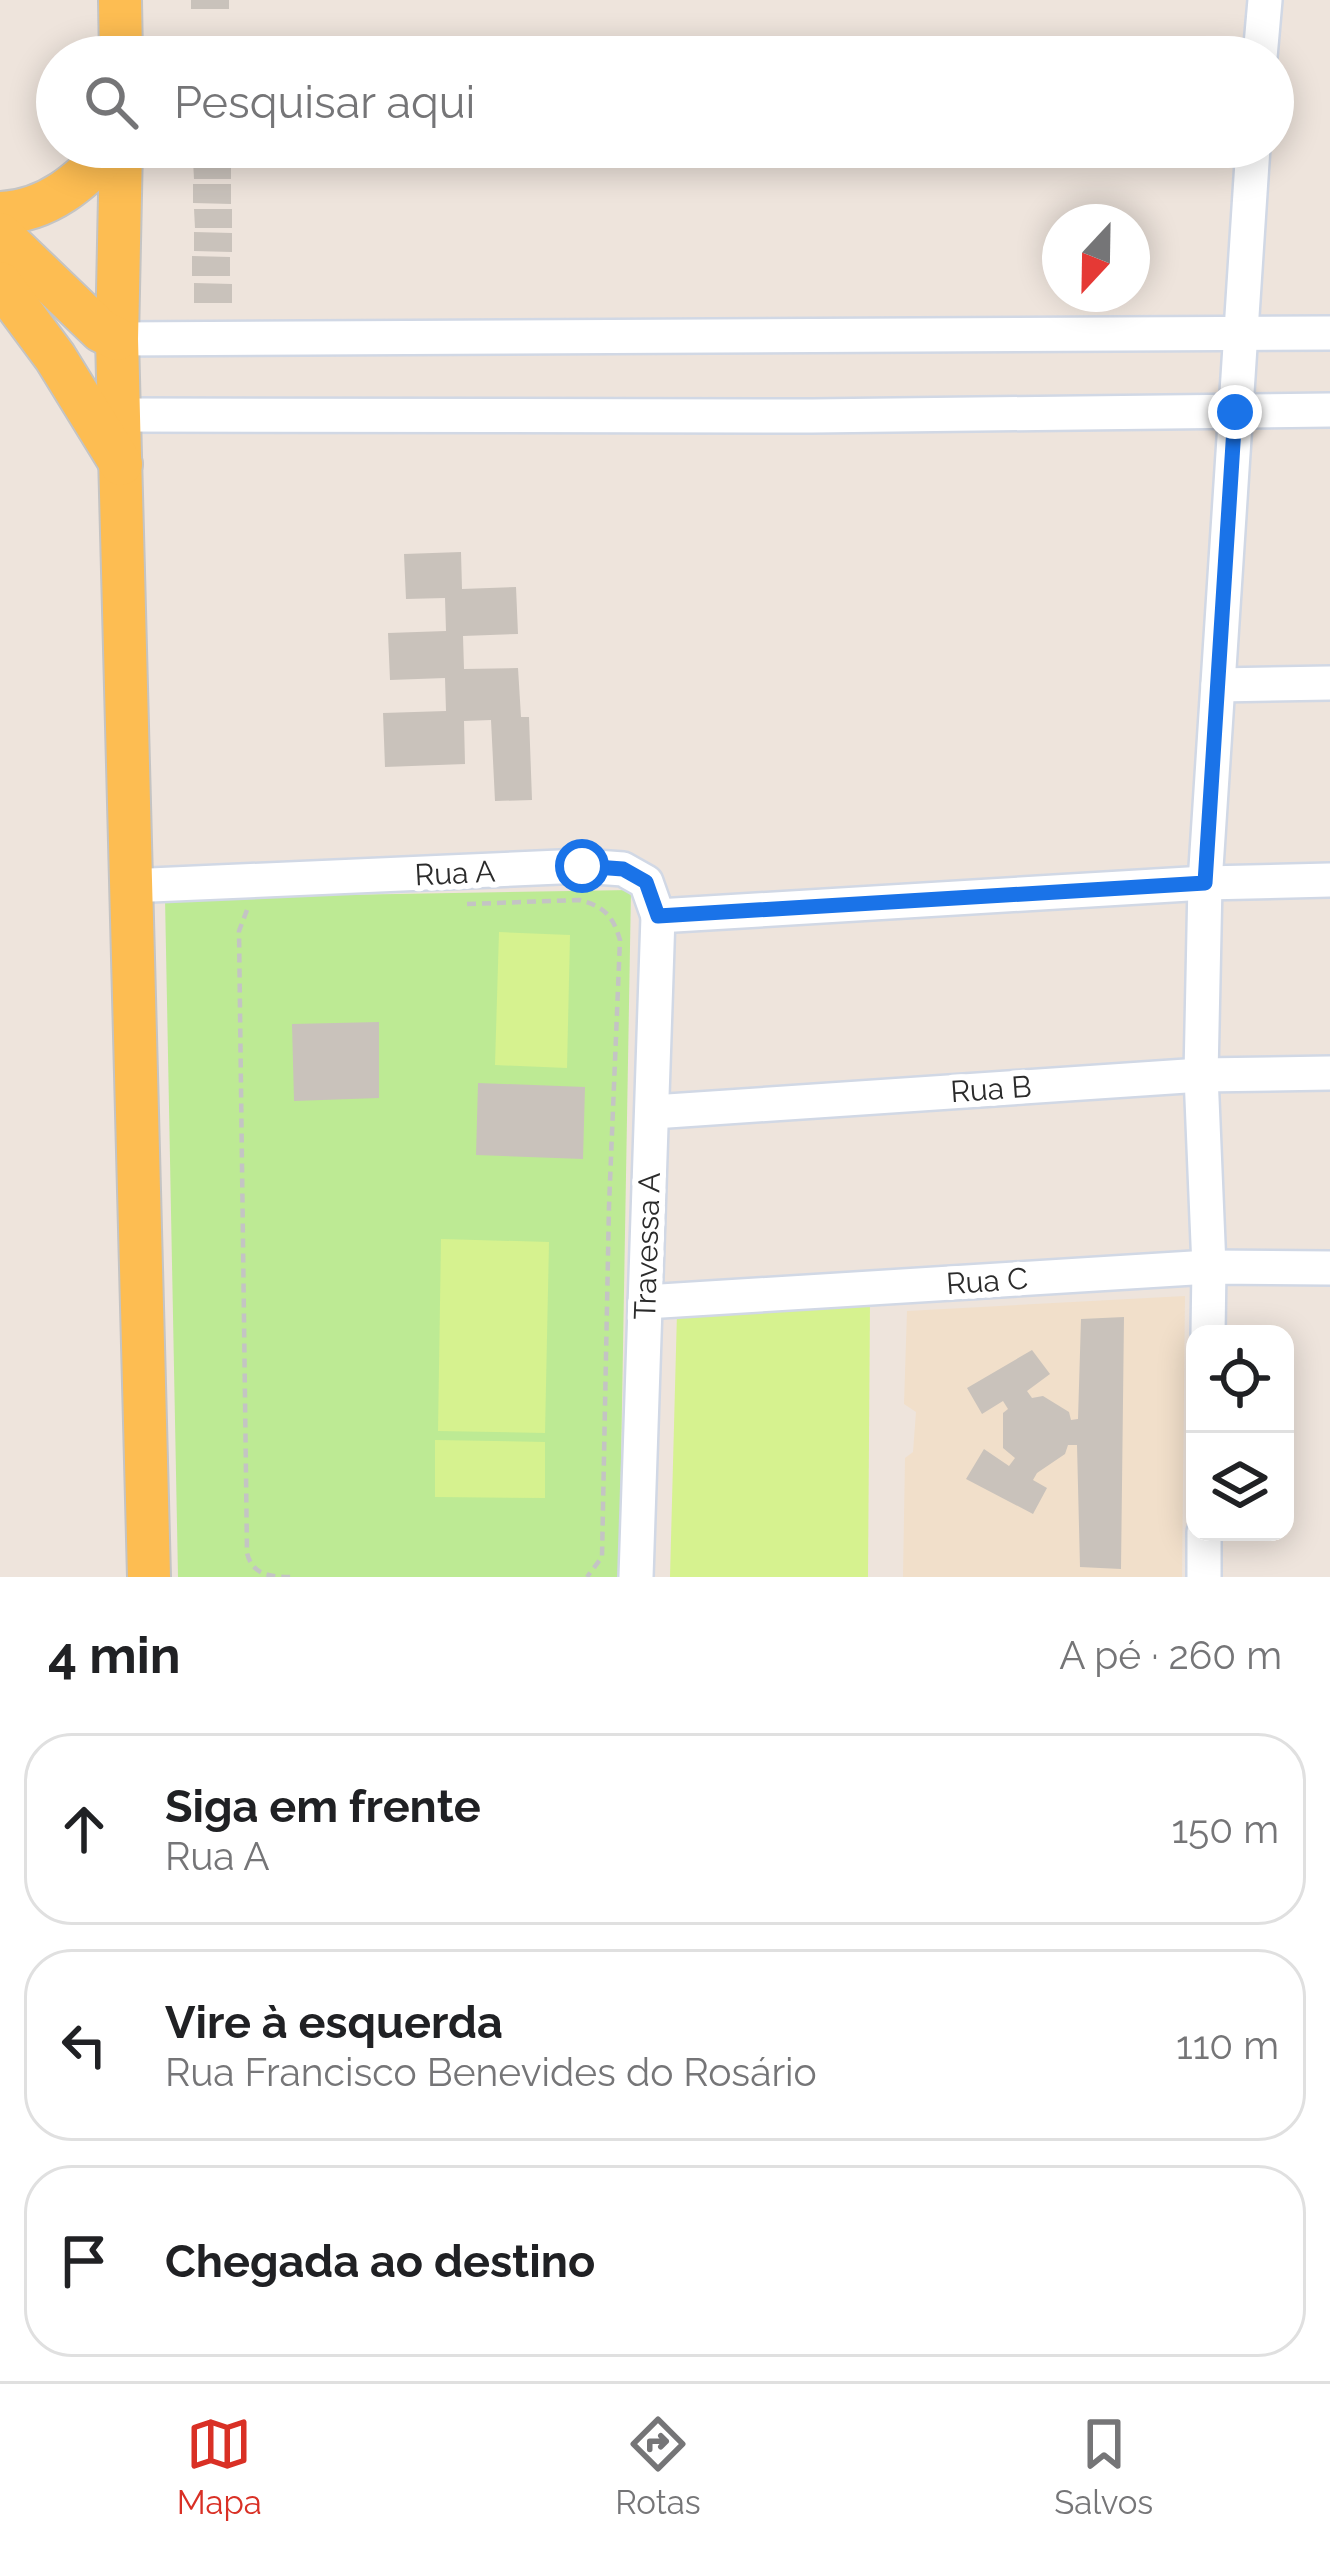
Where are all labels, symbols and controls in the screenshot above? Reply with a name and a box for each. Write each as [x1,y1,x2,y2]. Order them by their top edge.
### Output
search box [36,36,1294,168]
icon: search [78,69,144,135]
text: Pesquisar aqui [174,76,475,129]
north arrow [1042,204,1150,312]
route end [1208,385,1262,439]
route start [555,839,609,893]
street label: Rua A [414,853,496,893]
street label: Rua B [949,1069,1033,1109]
street label: Travessa A [627,1172,667,1320]
street label: Rua C [945,1261,1029,1301]
map controls [1186,1325,1294,1541]
button: locate [1186,1325,1294,1433]
button: layers [1186,1433,1294,1541]
text: 4 min [48,1625,181,1685]
text: A pé · 260 m [1059,1632,1282,1678]
text: Siga em frente [165,1780,481,1833]
icon: ahead [51,1796,117,1862]
text: 150 m [1171,1806,1279,1852]
text: Rua A [165,1833,270,1879]
text: Vire à esquerda [165,1996,503,2049]
icon: left [51,2012,117,2078]
text: 110 m [1176,2022,1279,2068]
text: Rua Francisco Benevides do Rosário [165,2049,817,2095]
icon: arrive [51,2228,117,2294]
text: Chegada ao destino [165,2235,595,2288]
tab: Mapa [177,2411,262,2522]
tab: Rotas [615,2411,701,2522]
tab: Salvos [1054,2411,1153,2522]

